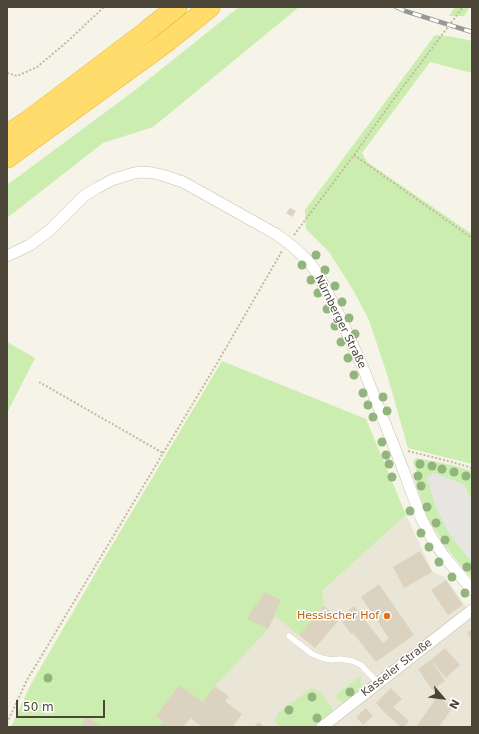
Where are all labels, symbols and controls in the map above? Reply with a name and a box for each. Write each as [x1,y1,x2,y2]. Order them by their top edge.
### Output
street label: Nürnberger Straße [312,273,368,371]
place label: Hessischer Hof [297,609,379,623]
marker: Hessischer Hof [382,611,392,621]
street label: Kasseler Straße [359,636,435,700]
north arrow [423,678,463,718]
scale bar [18,692,107,718]
text: N [446,697,462,711]
text: 50 m [23,700,54,714]

